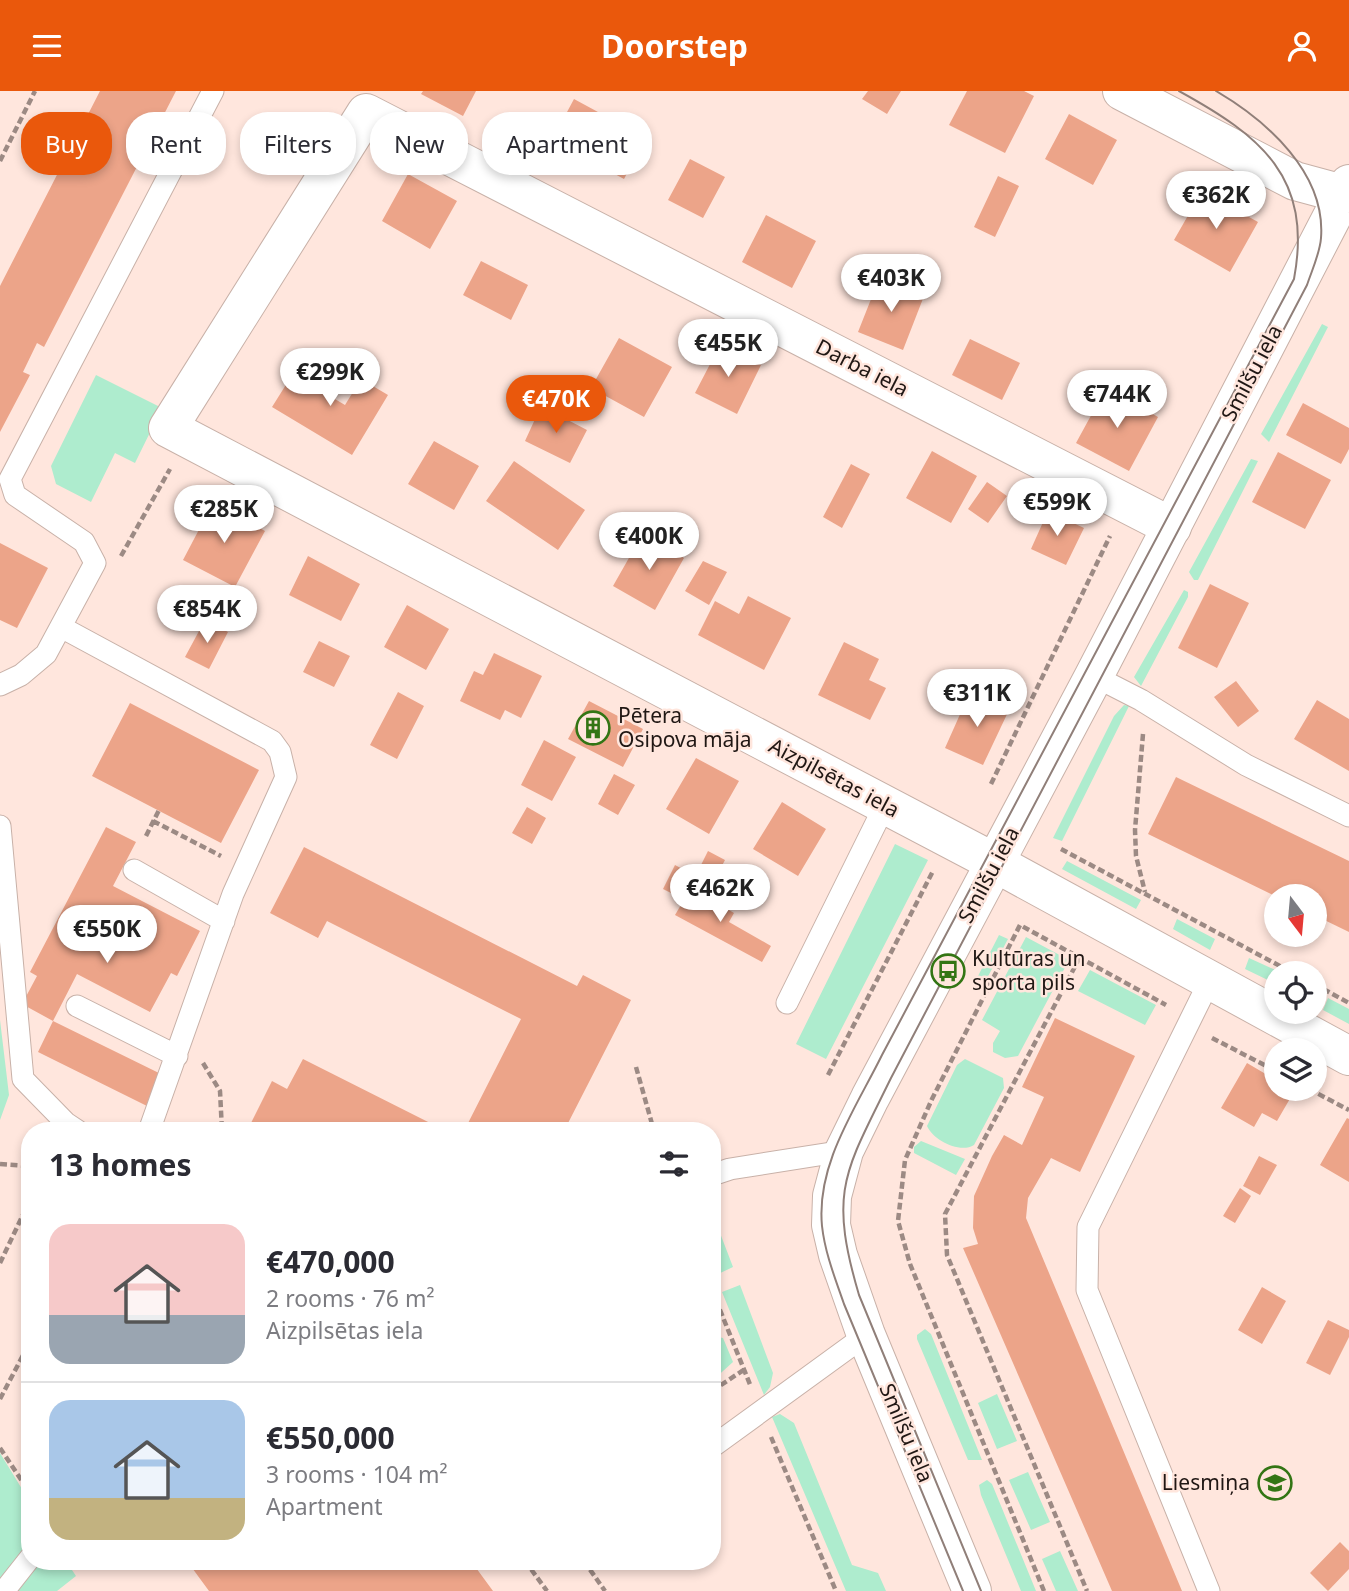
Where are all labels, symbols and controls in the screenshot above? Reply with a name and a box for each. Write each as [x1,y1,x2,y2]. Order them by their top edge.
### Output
text: Doorstep [601,24,748,67]
icon: menu [28,27,66,65]
icon: person [1283,27,1321,65]
chip: Buy [21,112,112,175]
chip: Rent [126,112,226,175]
chip: Filters [240,112,356,175]
chip: New [370,112,468,175]
chip: Apartment [482,112,652,175]
pin: €362K [1167,171,1265,231]
text: €362K [1182,178,1250,210]
pin: €403K [842,255,940,314]
text: €403K [857,261,925,293]
pin: €455K [679,320,777,379]
street label: Smilšu iela [1214,320,1288,425]
text: €455K [694,326,762,358]
street label: Darba iela [811,332,914,402]
pin: €299K [281,349,379,408]
text: €299K [296,355,364,387]
pin: €744K [1068,371,1166,430]
pin: €470K [507,375,605,435]
text: €744K [1083,377,1151,409]
text: €470K [522,382,590,414]
pin: €599K [1008,479,1106,538]
pin: €285K [175,485,273,545]
text: €599K [1023,485,1091,517]
text: €285K [190,492,258,524]
pin: €400K [600,512,698,572]
text: €400K [615,519,683,551]
pin: €854K [158,585,256,645]
text: €854K [173,592,241,624]
pin: €311K [928,669,1026,729]
text: €311K [943,676,1011,708]
place label: Pētera Osipova māja [618,701,752,753]
building icon: Pētera Osipova māja [574,709,612,747]
street label: Aizpilsētas iela [764,731,904,823]
street label: Smilšu iela [951,822,1025,927]
pin: €462K [671,865,769,924]
text: €462K [686,871,754,903]
north arrow [1264,884,1326,947]
map controls [1264,884,1327,1101]
pin: €550K [58,905,156,965]
text: €550K [73,912,141,944]
place label: Kultūras un sporta pils [972,944,1085,996]
bus stop icon: Kultūras un sporta pils [929,952,967,990]
button: locate [1264,961,1327,1024]
button: layers [1264,1038,1327,1101]
text: 13 homes [49,1144,192,1185]
icon: filters [655,1145,693,1183]
text: €470,000 [266,1241,395,1282]
icon: home [105,1252,189,1336]
text: 2 rooms · 76 m² [266,1282,435,1314]
text: Aizpilsētas iela [266,1314,423,1346]
street label: Smilšu iela [874,1379,940,1486]
text: €550,000 [266,1417,395,1458]
icon: home [105,1428,189,1512]
text: 3 rooms · 104 m² [266,1458,448,1490]
school or university icon: Liesmiņa [1256,1464,1294,1502]
place label: Liesmiņa [1162,1468,1250,1496]
text: Apartment [266,1490,383,1522]

